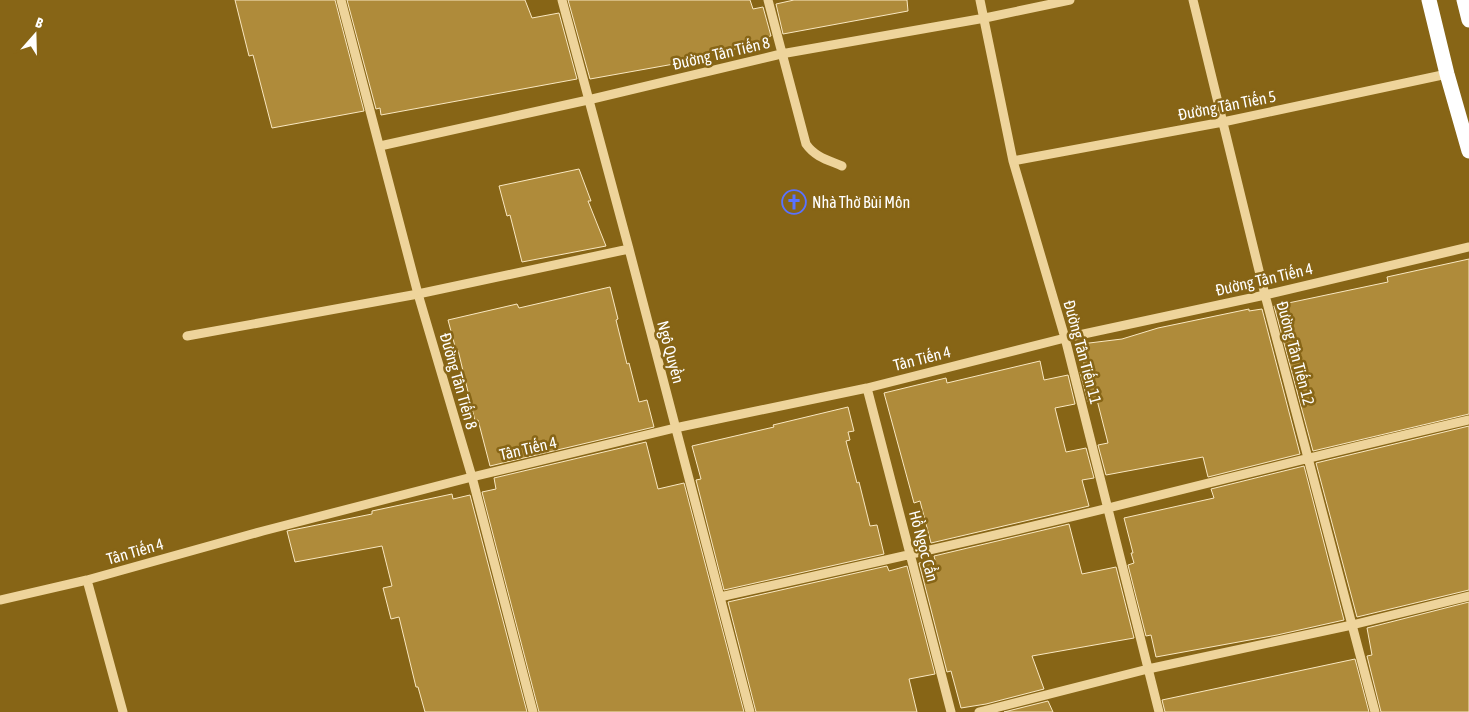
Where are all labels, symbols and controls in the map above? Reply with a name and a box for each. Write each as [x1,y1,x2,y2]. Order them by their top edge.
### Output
north arrow [10,10,60,60]
text: B [34,14,46,32]
street label: Đường Tân Tiến 8 [670,32,772,74]
street label: Đường Tân Tiến 5 [1176,86,1278,124]
church icon: Nhà Thờ Bùi Môn [781,189,807,215]
place label: Nhà Thờ Bùi Môn [812,193,910,211]
street label: Đường Tân Tiến 4 [1213,258,1315,300]
street label: Đường Tân Tiến 11 [1059,298,1107,406]
street label: Đường Tân Tiến 12 [1272,299,1320,407]
street label: Ngô Quyền [653,318,689,386]
street label: Đường Tân Tiến 8 [436,330,482,432]
street label: Tân Tiến 4 [891,341,953,374]
street label: Tân Tiến 4 [497,432,558,463]
street label: Hồ Ngọc Cẩn [905,508,943,584]
street label: Tân Tiến 4 [104,533,166,568]

